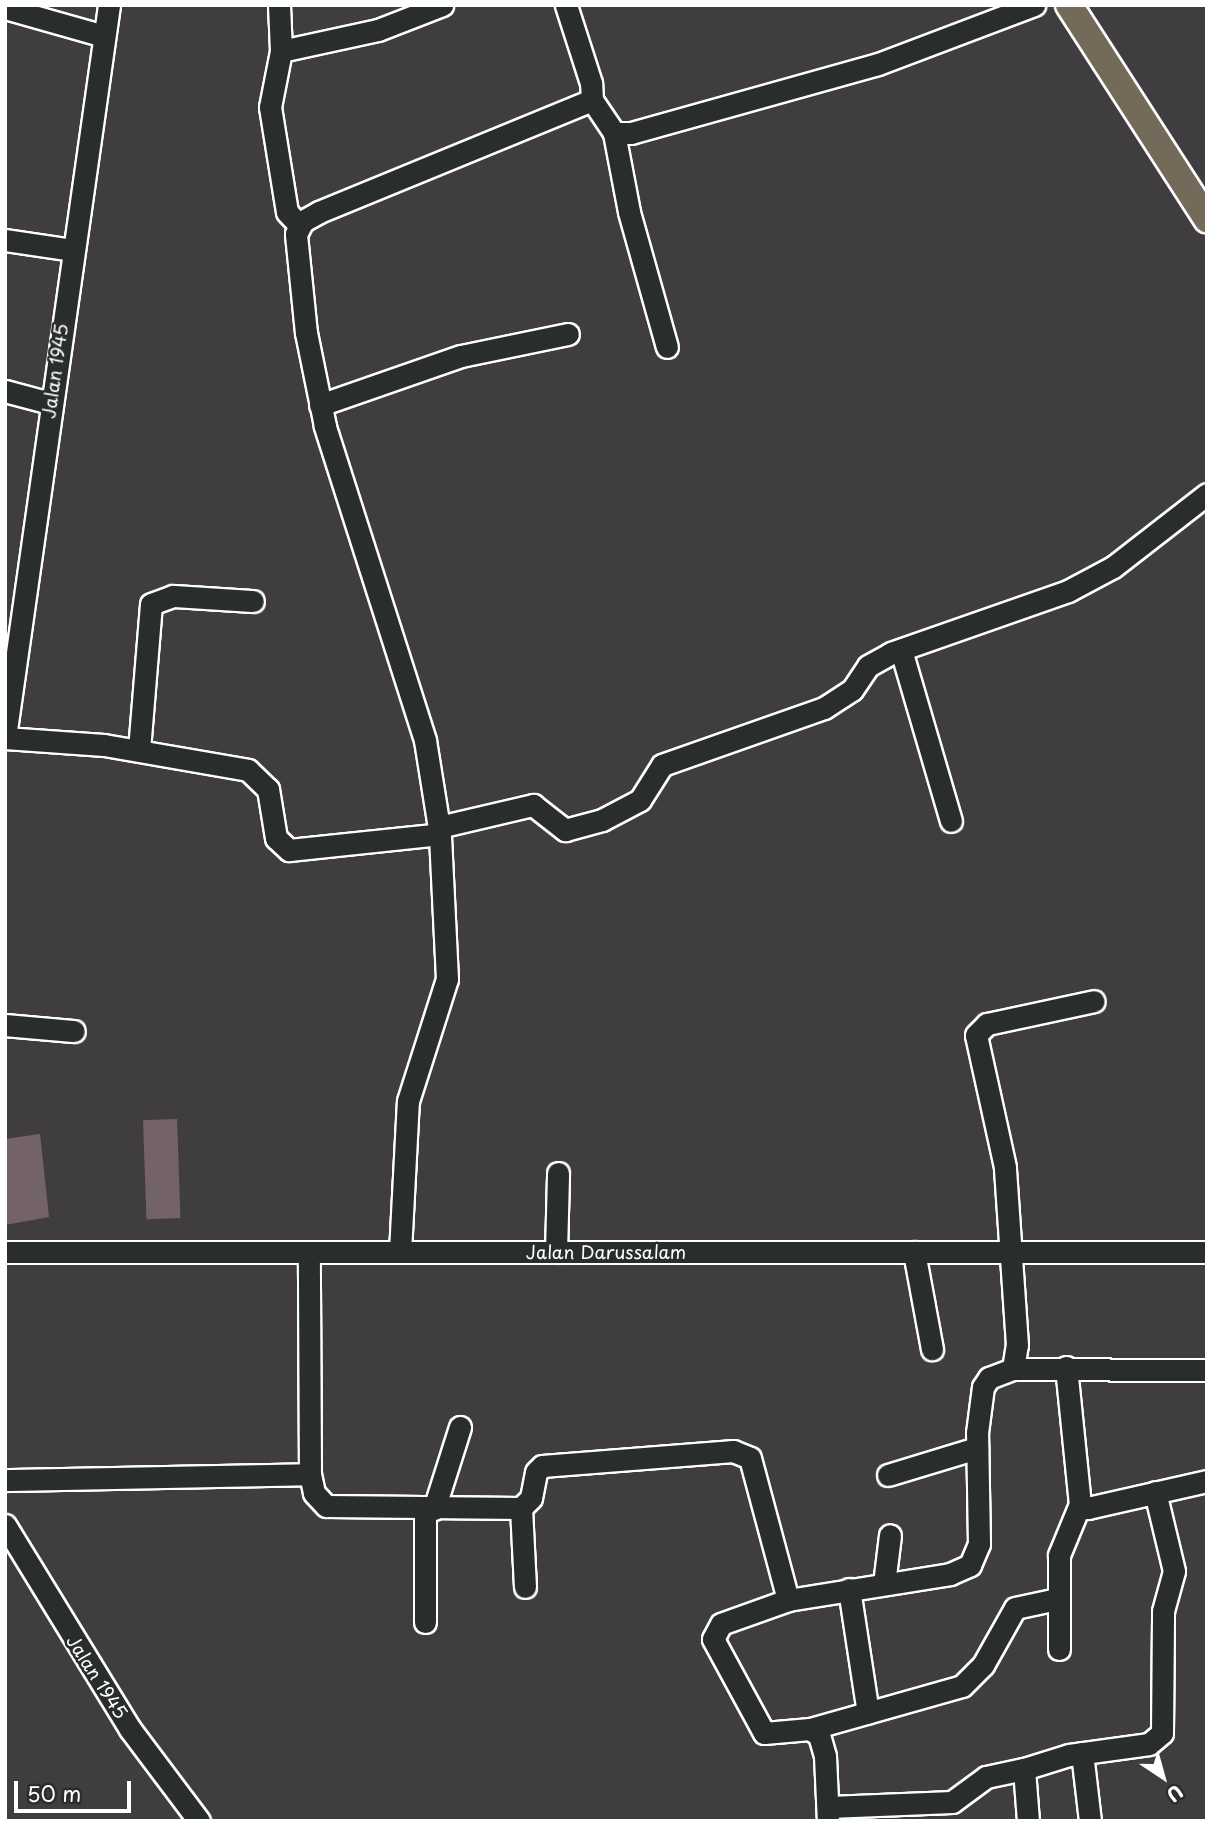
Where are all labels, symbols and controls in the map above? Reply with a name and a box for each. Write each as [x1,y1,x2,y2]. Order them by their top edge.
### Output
street label: Jalan 1945 [38,322,72,420]
street label: Jalan Darussalam [526,1241,686,1263]
street label: Jalan 1945 [62,1631,132,1723]
north arrow [1128,1742,1198,1812]
scale bar [18,1766,135,1810]
text: 50 m [27,1777,81,1809]
text: U [1161,1778,1189,1810]

